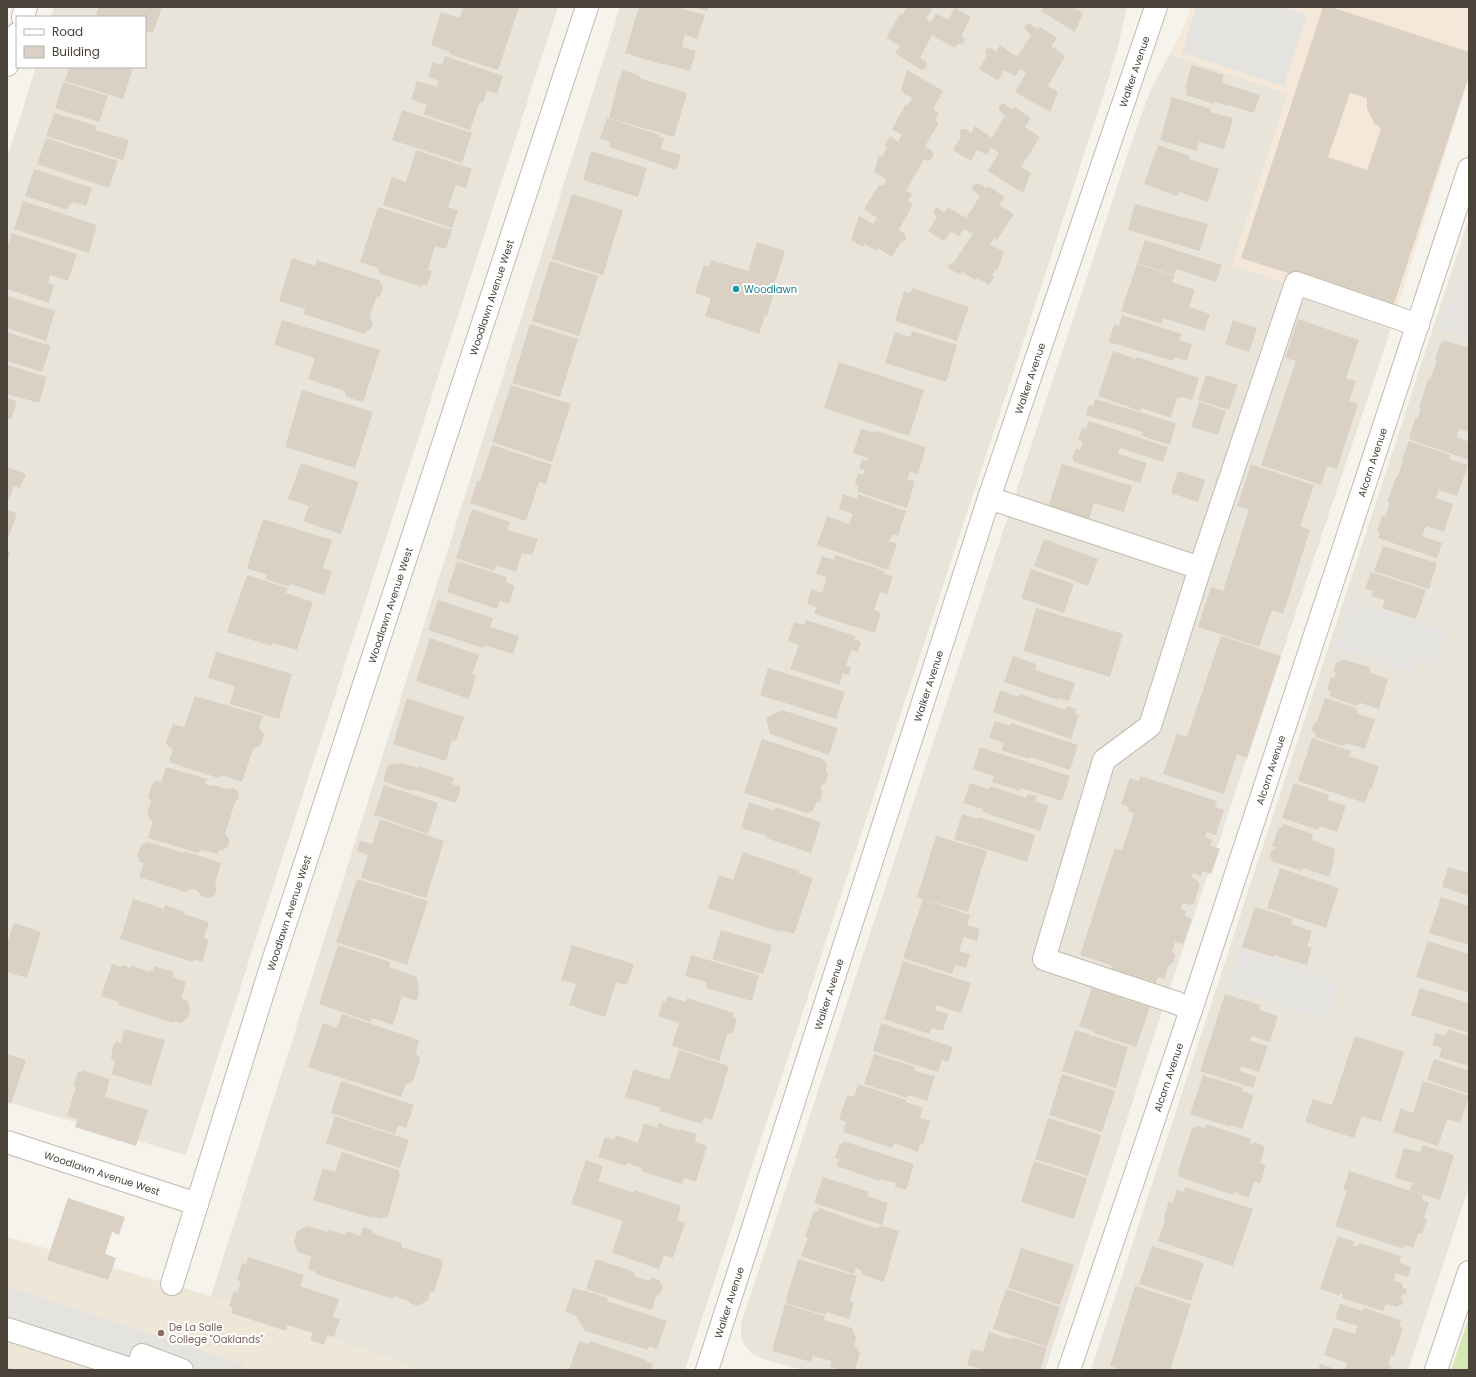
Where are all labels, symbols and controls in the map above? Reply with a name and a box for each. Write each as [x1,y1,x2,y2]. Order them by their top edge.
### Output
legend [16,16,146,68]
text: Road [52,23,83,40]
street label: Walker Avenue [1115,34,1154,109]
text: Building [52,43,100,60]
street label: Woodlawn Avenue West [466,237,518,357]
place label: Woodlawn [744,282,797,297]
marker: Woodlawn [731,284,741,294]
street label: Walker Avenue [1011,341,1049,416]
street label: Alcorn Avenue [1354,426,1391,499]
street label: Woodlawn Avenue West [365,545,417,665]
street label: Walker Avenue [910,648,947,724]
street label: Alcorn Avenue [1252,733,1289,807]
street label: Woodlawn Avenue West [263,853,315,973]
street label: Walker Avenue [810,957,848,1032]
street label: Alcorn Avenue [1150,1041,1187,1114]
street label: Woodlawn Avenue West [42,1148,162,1200]
street label: Walker Avenue [711,1265,748,1340]
place label: De La Salle College "Oaklands" [169,1320,263,1347]
marker: De La Salle College "Oaklands" [156,1328,166,1338]

